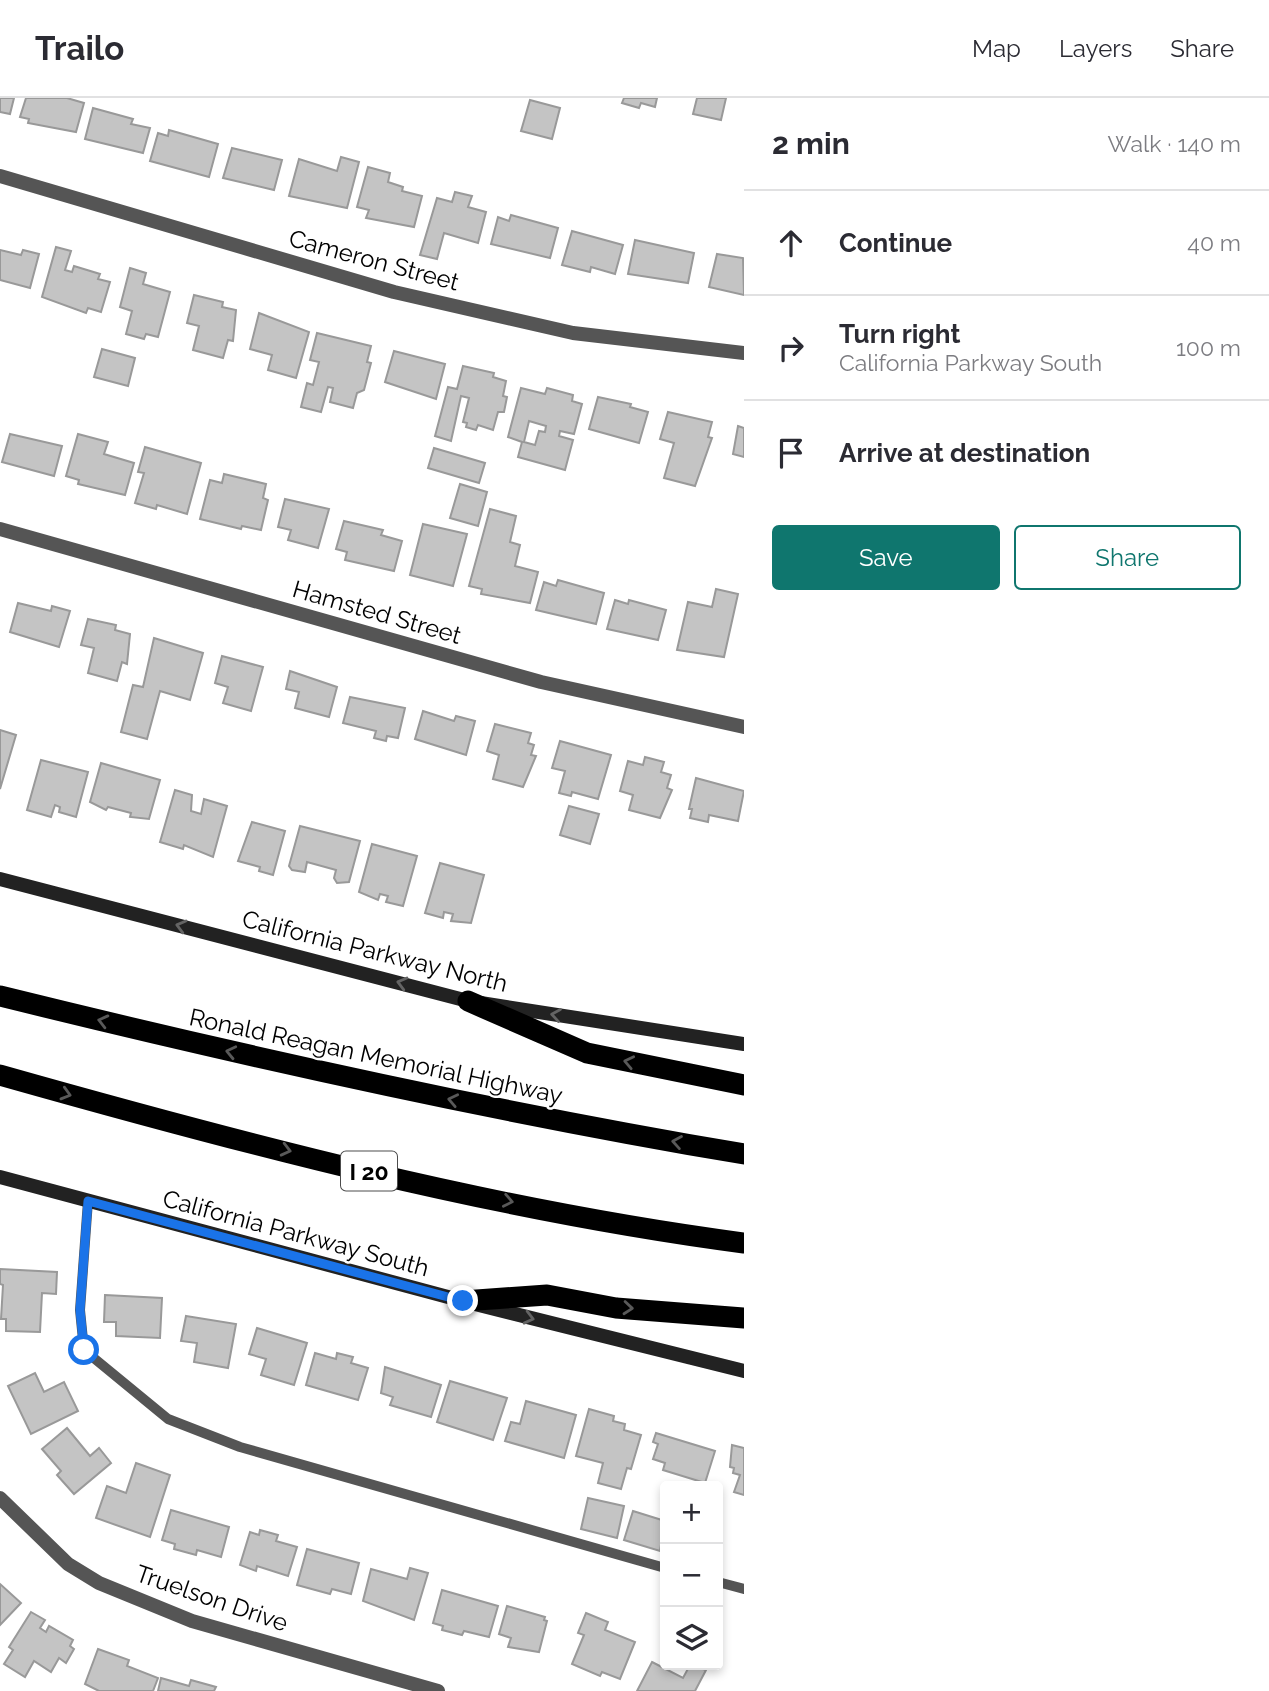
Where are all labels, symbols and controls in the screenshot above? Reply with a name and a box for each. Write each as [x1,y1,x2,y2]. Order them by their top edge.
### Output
text: Trailo [35,29,124,68]
text: Map [972,34,1021,63]
text: Layers [1059,34,1132,63]
text: Share [1170,34,1234,63]
text: 2 min [772,126,850,161]
text: Walk · 140 m [1108,130,1241,157]
street label: Cameron Street [286,223,462,297]
icon: ahead [772,224,810,262]
text: Continue [839,228,952,258]
text: 40 m [1187,229,1241,256]
text: Turn right [839,319,960,349]
icon: right [772,329,810,367]
text: 100 m [1176,334,1241,361]
text: California Parkway South [839,349,1102,376]
icon: arrive [772,434,810,472]
text: Arrive at destination [839,438,1090,468]
button: Save [772,525,1000,590]
button: Share [1014,525,1241,590]
street label: Hamsted Street [289,574,465,650]
street label: California Parkway North [239,904,511,998]
one-way arrow [176,920,188,934]
one-way arrow [396,977,408,992]
street label: Ronald Reagan Memorial Highway [187,1002,565,1110]
one-way arrow [550,1007,561,1022]
one-way arrow [97,1015,109,1030]
one-way arrow [225,1045,237,1060]
one-way arrow [623,1056,635,1071]
one-way arrow [59,1086,71,1100]
one-way arrow [447,1094,459,1109]
one-way arrow [671,1136,683,1151]
one-way arrow [280,1142,292,1157]
road number: I 20 [341,1152,397,1190]
street label: California Parkway South [160,1183,432,1283]
one-way arrow [502,1193,514,1208]
route end [447,1285,478,1316]
one-way arrow [623,1300,634,1315]
one-way arrow [523,1310,535,1324]
route start [68,1334,99,1365]
map controls [660,1481,723,1670]
button: + [660,1481,723,1544]
button: − [660,1544,723,1607]
street label: Truelson Drive [132,1558,292,1638]
button: layers [660,1607,723,1670]

